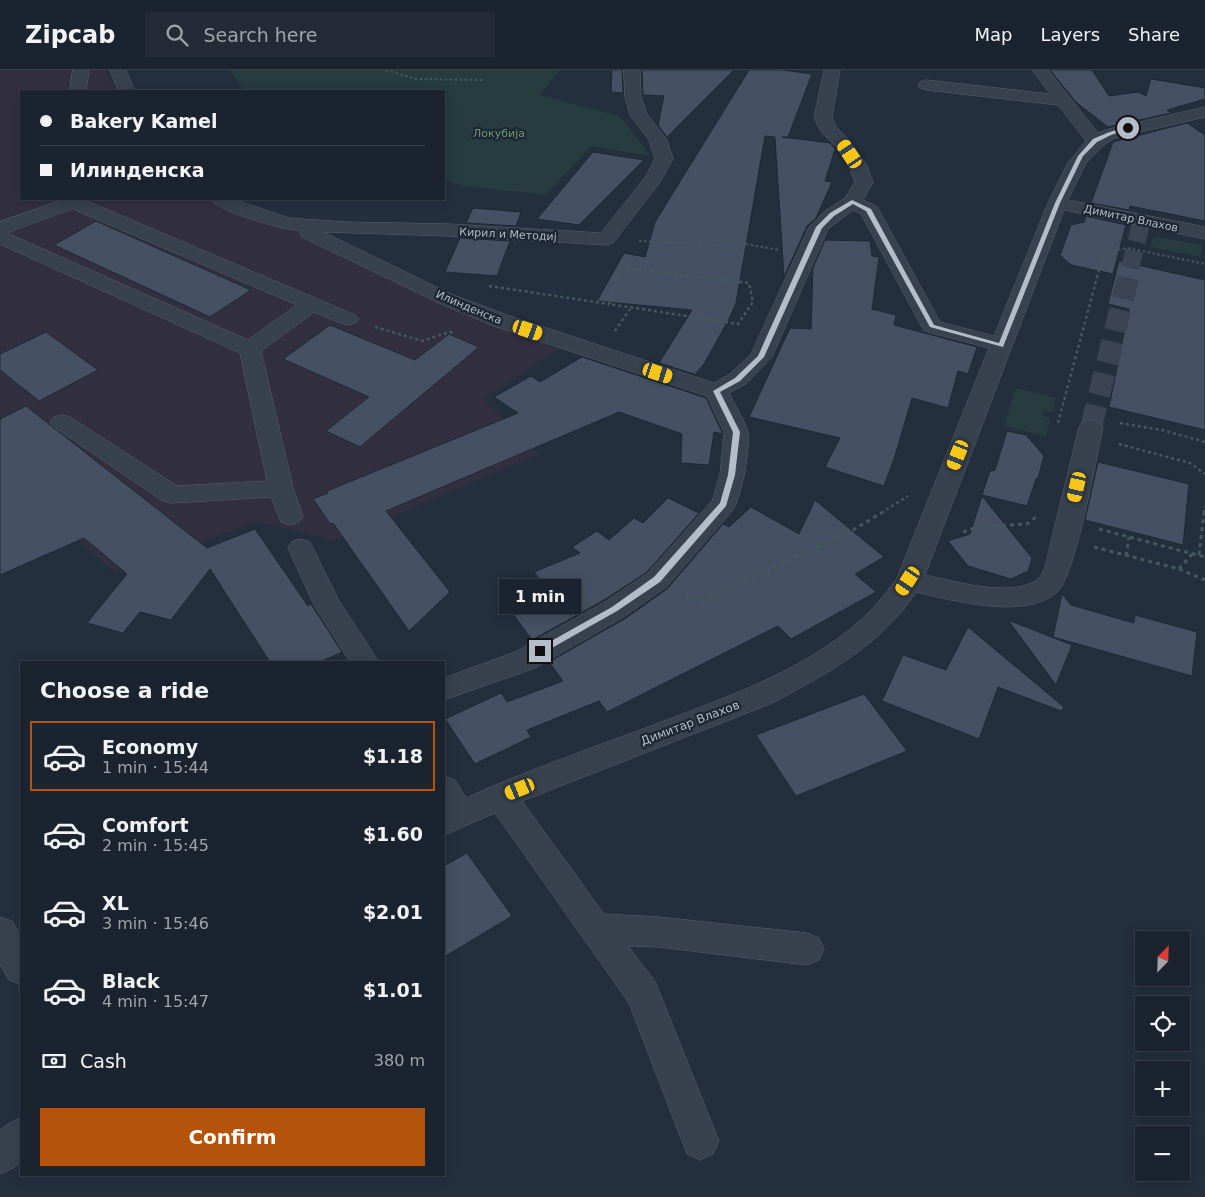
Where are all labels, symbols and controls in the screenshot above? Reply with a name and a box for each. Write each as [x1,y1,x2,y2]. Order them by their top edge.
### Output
search box [145,12,495,57]
text: Zipcab [25,21,115,49]
icon: search [163,21,191,49]
text: Search here [203,24,318,46]
text: Map [974,24,1012,45]
text: Layers [1040,24,1100,45]
text: Share [1128,24,1180,45]
text: Bakery Kamel [70,110,217,132]
route start [1117,117,1139,139]
park label: Локубија [473,127,525,140]
car [835,137,864,171]
text: Илинденска [70,159,205,181]
street label: Димитар Влахов [1083,202,1179,235]
street label: Кирил и Методиј [459,225,557,244]
street label: Илинденска [434,288,504,327]
car [511,318,544,342]
car [641,361,674,385]
car [945,438,970,472]
car [1066,471,1087,503]
car [893,564,922,598]
callout: 1 min [499,578,581,614]
text: 1 min [515,587,565,606]
route end [529,640,551,662]
text: Choose a ride [40,678,209,703]
street label: Димитар Влахов [639,698,741,748]
icon: car [42,734,87,779]
text: Economy [102,736,198,758]
text: $1.18 [363,745,423,767]
text: 1 min · 15:44 [102,758,209,777]
car [503,776,536,802]
icon: car [42,812,87,857]
text: Comfort [102,814,189,836]
text: $1.60 [363,823,423,845]
text: 2 min · 15:45 [102,836,209,855]
icon: car [42,890,87,935]
text: XL [102,892,129,914]
text: $2.01 [363,901,423,923]
text: 3 min · 15:46 [102,914,209,933]
north arrow [1135,931,1190,986]
map controls [1135,931,1190,1181]
icon: car [42,968,87,1013]
text: Black [102,970,160,992]
text: $1.01 [363,979,423,1001]
text: 4 min · 15:47 [102,992,209,1011]
button: locate [1135,996,1190,1051]
icon: cash [40,1047,68,1075]
text: Cash [80,1050,127,1072]
text: 380 m [374,1051,425,1070]
button: + [1135,1061,1190,1116]
button: Confirm [40,1108,425,1166]
button: − [1135,1126,1190,1181]

